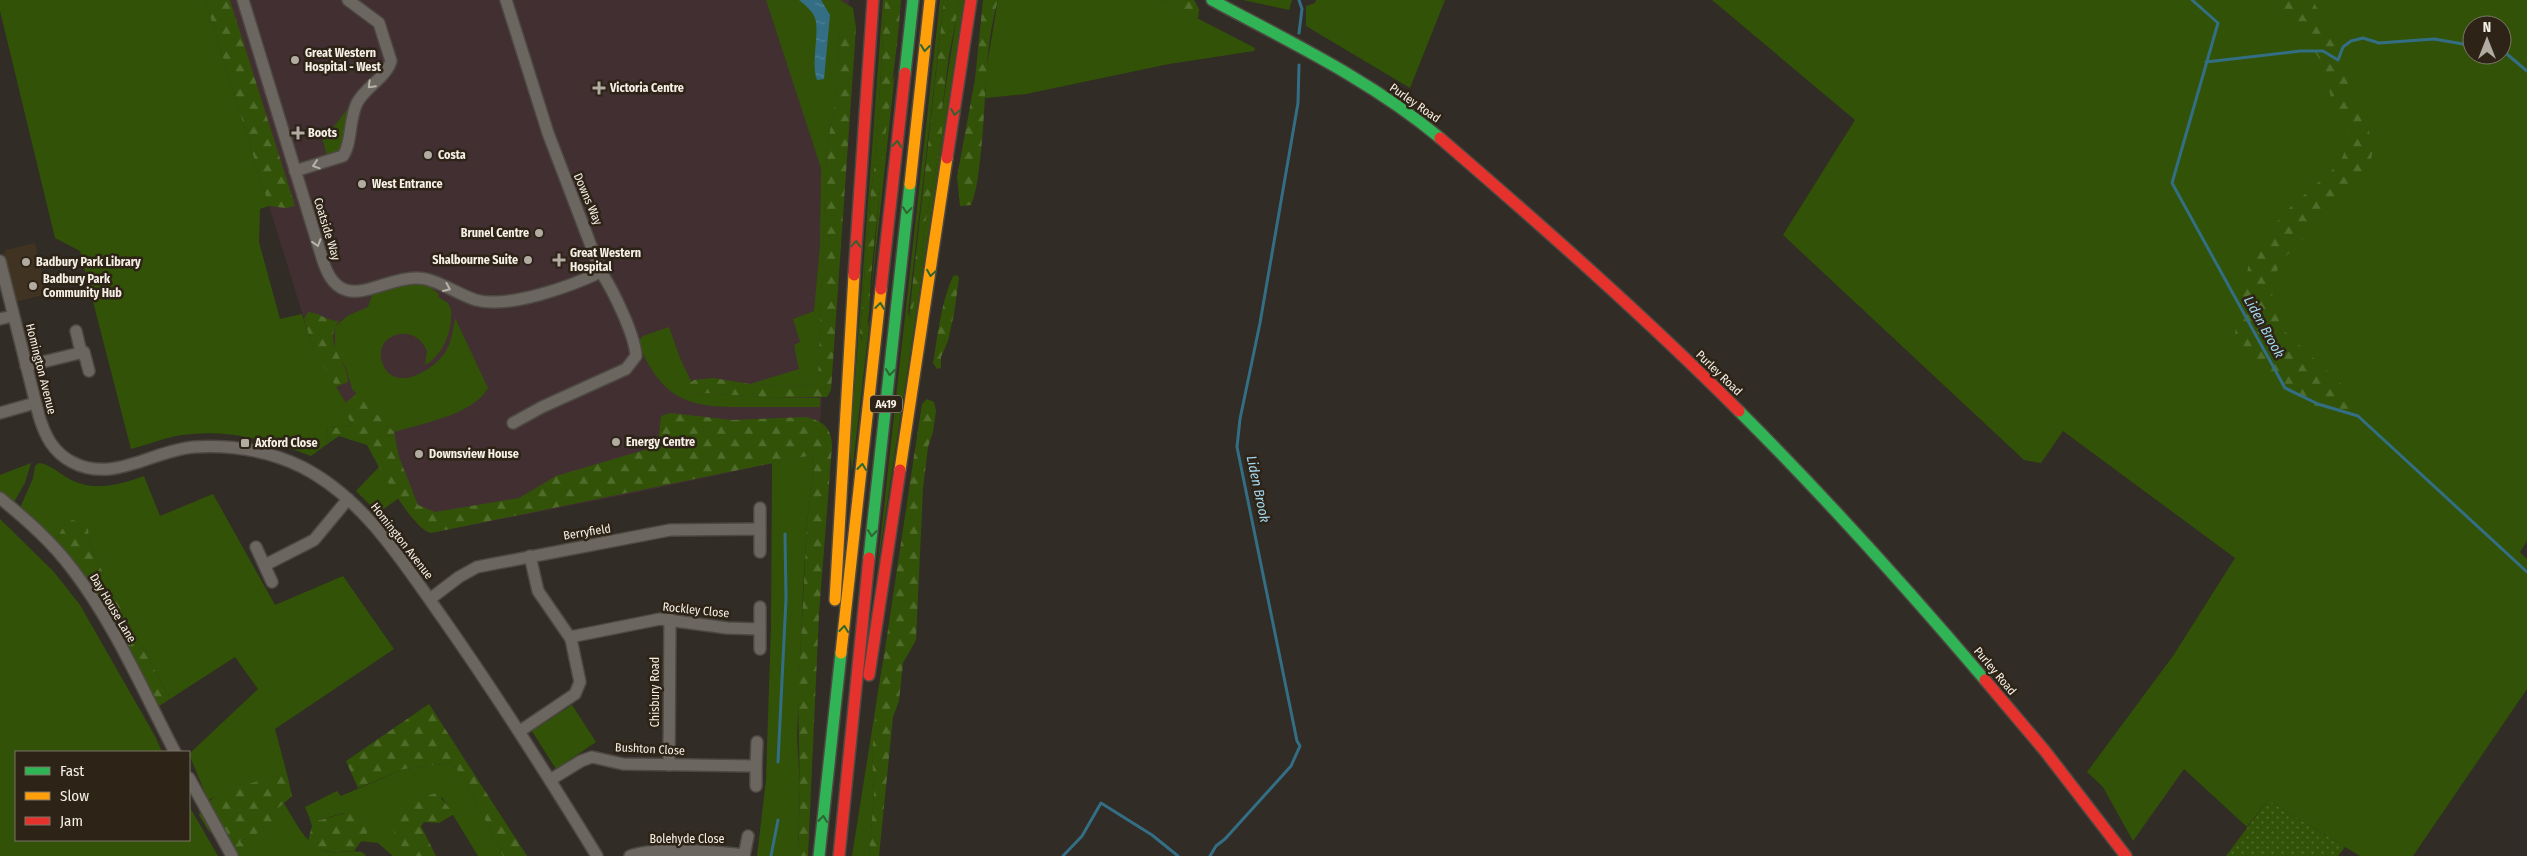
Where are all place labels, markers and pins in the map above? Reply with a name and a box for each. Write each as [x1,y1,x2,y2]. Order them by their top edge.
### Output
place label: Great Western Hospital - West [305,46,382,74]
marker: Great Western Hospital - West [289,54,301,66]
marker: Victoria Centre [592,81,606,95]
place label: Victoria Centre [609,81,684,95]
place label: Boots [308,126,338,140]
marker: Boots [292,127,304,139]
place label: Costa [438,148,466,162]
marker: Costa [422,149,434,161]
place label: West Entrance [372,177,443,191]
marker: West Entrance [356,178,368,190]
place label: Brunel Centre [461,226,529,240]
marker: Brunel Centre [533,227,545,239]
place label: Great Western Hospital [570,246,641,274]
place label: Shalbourne Suite [432,253,518,267]
marker: Great Western Hospital [552,253,566,267]
marker: Shalbourne Suite [522,254,534,266]
place label: Badbury Park Library [36,255,141,269]
marker: Badbury Park Library [20,256,32,268]
place label: Badbury Park Community Hub [43,272,122,300]
marker: Badbury Park Community Hub [27,280,39,292]
place label: Energy Centre [626,435,695,449]
place label: Axford Close [254,436,318,450]
marker: Energy Centre [610,436,622,448]
marker: Axford Close [239,437,251,449]
place label: Downsview House [429,447,519,461]
marker: Downsview House [413,448,425,460]

